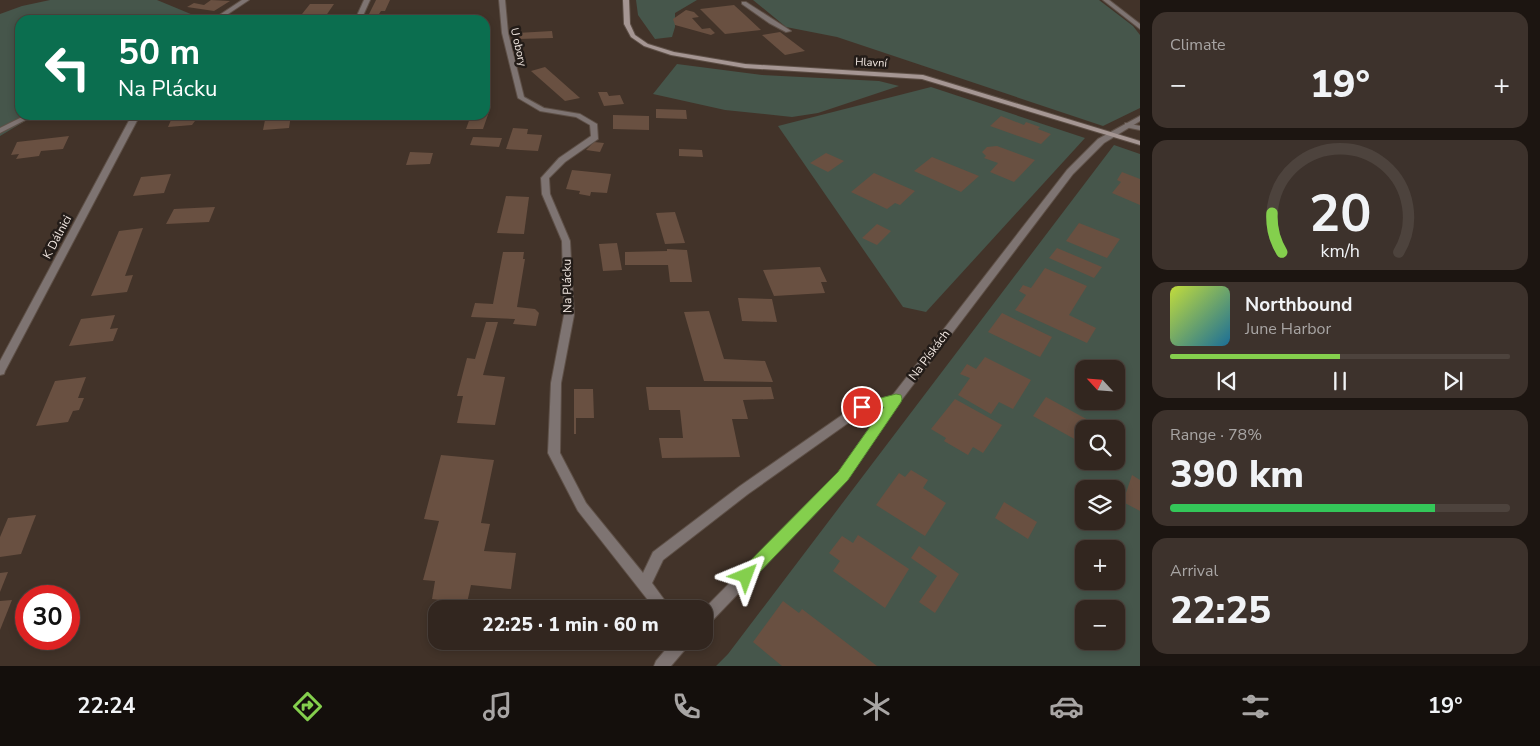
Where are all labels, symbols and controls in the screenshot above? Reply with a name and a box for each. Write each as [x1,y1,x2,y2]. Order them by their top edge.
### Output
street label: U obory [507,26,530,68]
text: 50 m [118,29,200,76]
text: Climate [1170,34,1225,56]
icon: left [35,35,100,100]
street label: Hlavní [855,54,889,71]
text: 19° [1310,59,1370,110]
text: − [1170,66,1187,104]
text: + [1493,66,1510,104]
text: Na Plácku [118,74,217,104]
text: 20 [1309,178,1371,249]
street label: K Dálnici [39,212,75,262]
text: km/h [1320,239,1360,263]
street label: Na Plácku [559,259,575,313]
text: Northbound [1245,292,1352,318]
text: June Harbor [1245,318,1331,340]
street label: Na Pískách [905,327,953,383]
north arrow [1075,360,1125,410]
map controls [1075,360,1125,650]
icon: previous [1213,367,1241,395]
icon: pause [1326,367,1354,395]
icon: next [1439,367,1467,395]
pin [841,386,883,428]
icon: arrive [848,393,876,421]
button: search [1075,420,1125,470]
text: Range · 78% [1170,424,1262,446]
text: 390 km [1170,449,1304,500]
button: layers [1075,480,1125,530]
button: + [1075,540,1125,590]
position arrow [719,549,771,601]
text: Arrival [1170,560,1218,582]
speed limit sign: 30 [15,585,80,650]
text: 22:25 [1170,585,1271,636]
button: − [1075,600,1125,650]
text: 22:25 · 1 min · 60 m [482,612,659,638]
icon: directions [290,689,325,724]
icon: music [480,689,515,724]
icon: phone [669,689,704,724]
icon: climate [859,689,894,724]
icon: car [1049,689,1084,724]
icon: filters [1238,689,1273,724]
text: 22:24 [77,691,136,721]
text: 19° [1428,691,1463,721]

